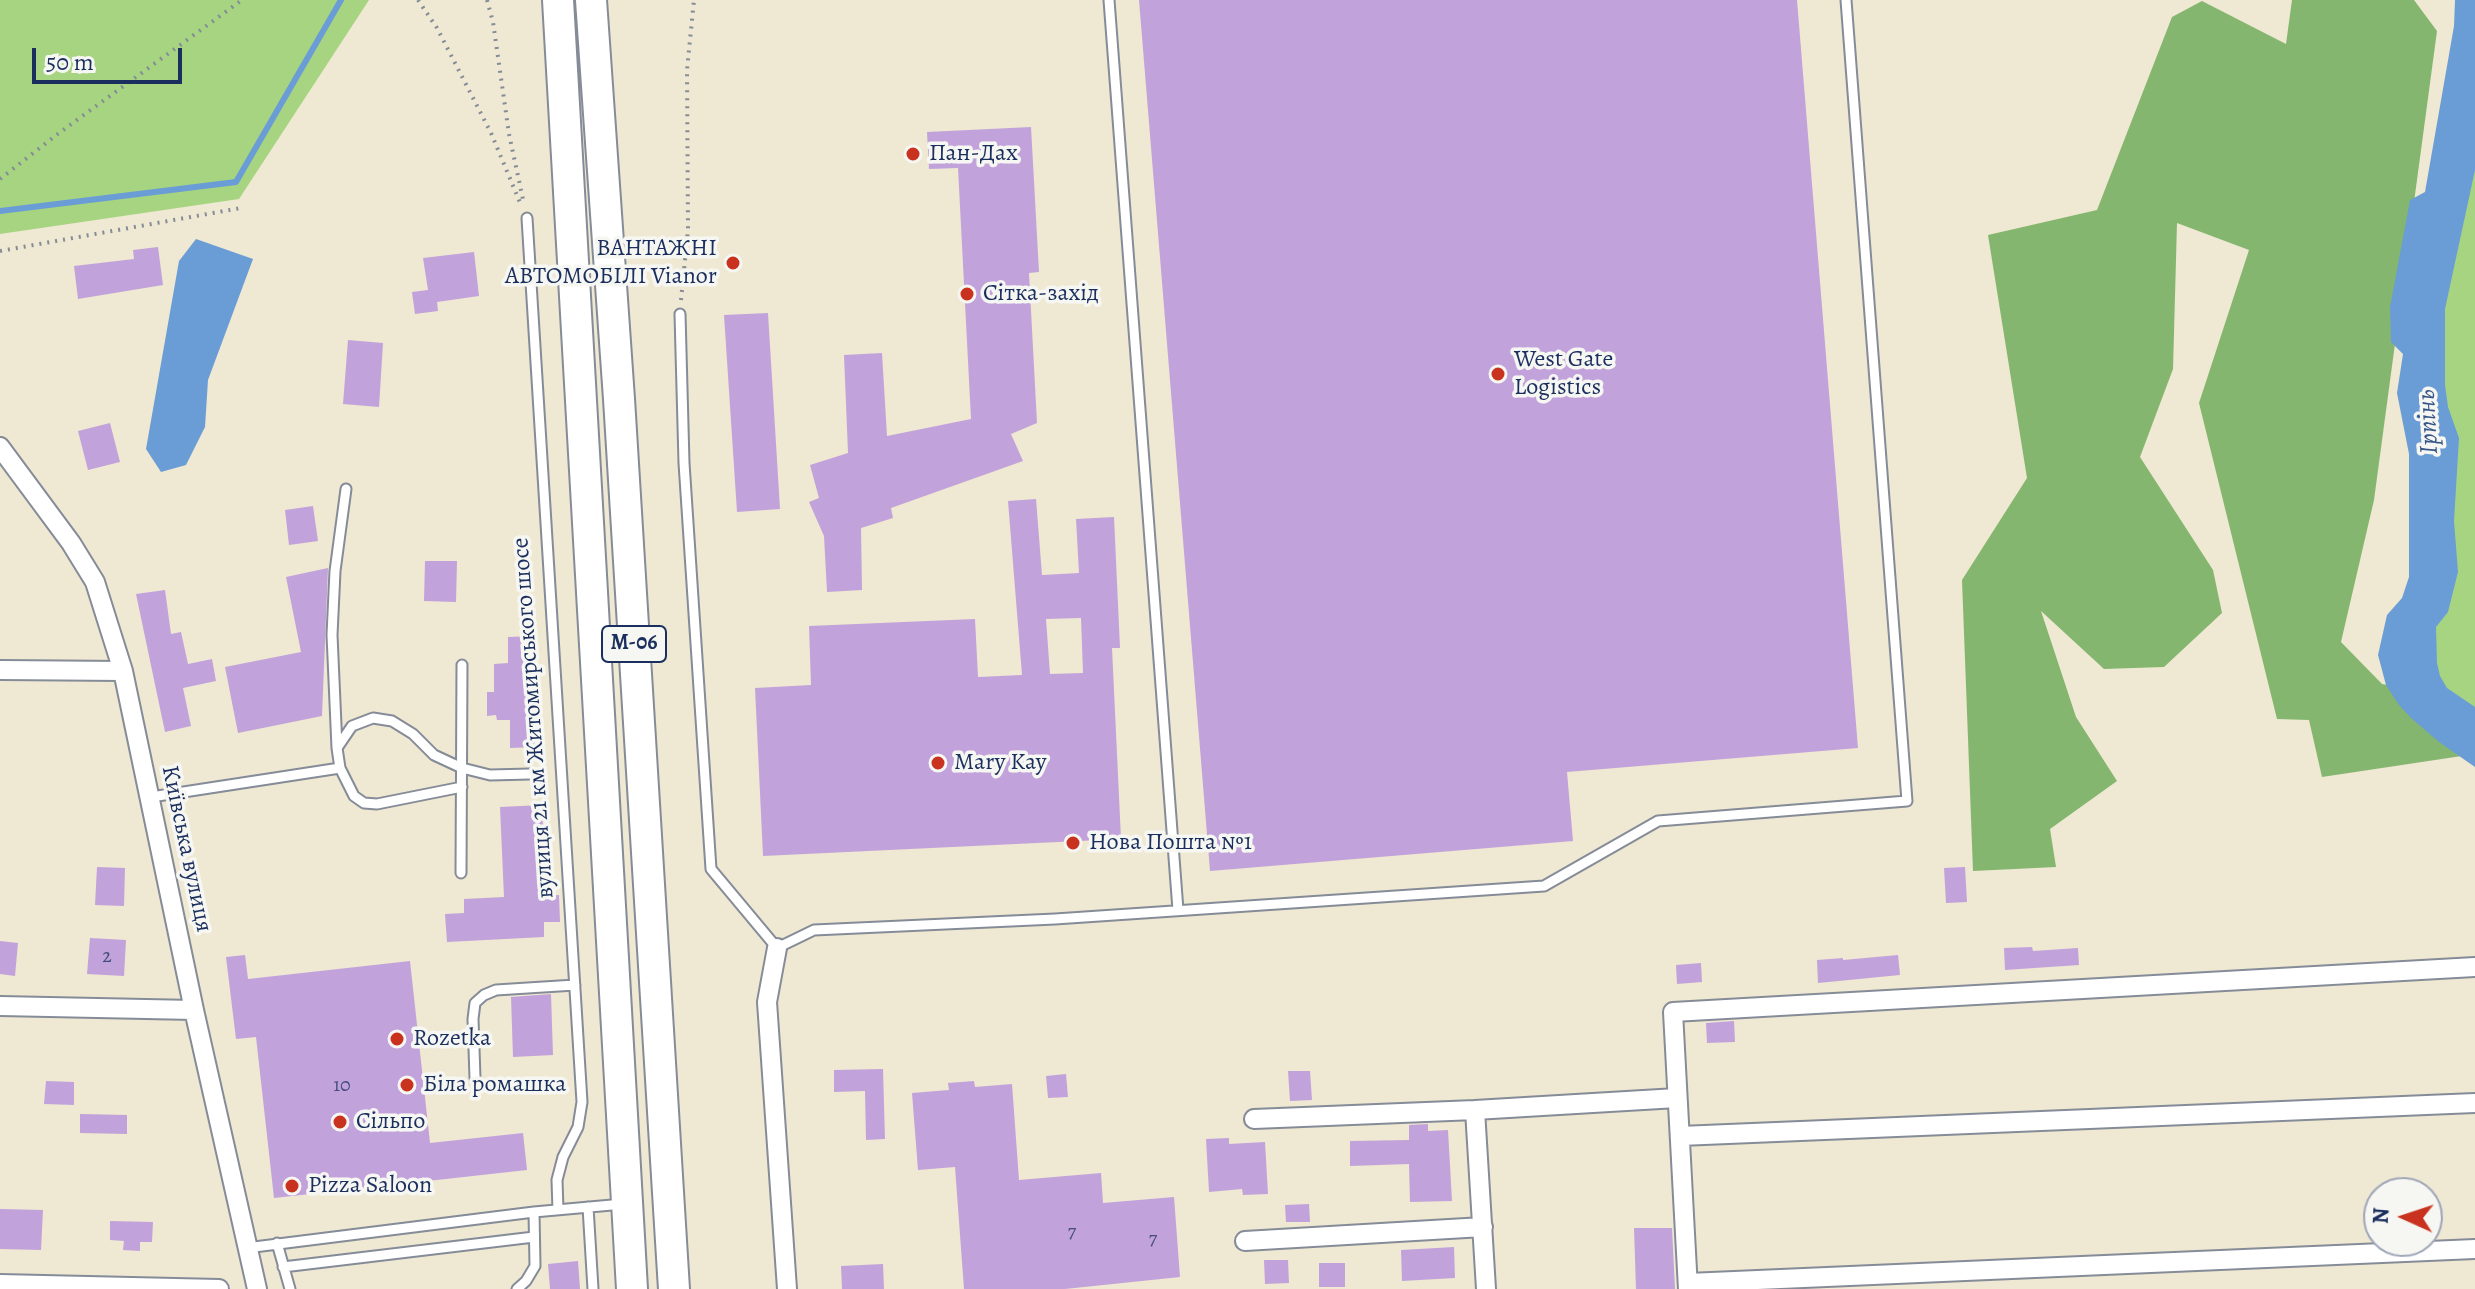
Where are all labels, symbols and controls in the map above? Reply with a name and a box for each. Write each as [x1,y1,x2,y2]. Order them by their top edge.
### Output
scale bar [36,32,186,82]
text: 50 m [46,46,94,78]
place label: Пан-Дах [929,140,1018,168]
marker: Пан-Дах [904,145,922,163]
place label: ВАНТАЖНІ АВТОМОБІЛІ Vianor [505,235,717,291]
marker: ВАНТАЖНІ АВТОМОБІЛІ Vianor [724,254,742,272]
place label: Сітка-захід [983,280,1099,308]
marker: Сітка-захід [958,285,976,303]
place label: West Gate Logistics [1514,346,1613,402]
marker: West Gate Logistics [1489,365,1507,383]
water label: Ірпінь [2412,389,2446,455]
street label: вулиця 21 км Житомирського шосе [507,537,561,899]
road number: М-06 [602,626,666,662]
place label: Mary Kay [954,749,1047,777]
marker: Mary Kay [929,754,947,772]
street label: Київська вулиця [154,763,218,935]
place label: Нова Пошта №1 [1089,829,1252,857]
marker: Нова Пошта №1 [1064,834,1082,852]
house number: 2 [102,945,112,969]
place label: Rozetka [413,1025,491,1053]
marker: Rozetka [388,1030,406,1048]
place label: Біла ромашка [423,1071,566,1099]
house number: 10 [333,1074,351,1098]
marker: Біла ромашка [398,1076,416,1094]
place label: Сільпо [356,1108,426,1136]
marker: Сільпо [331,1113,349,1131]
place label: Pizza Saloon [308,1172,432,1200]
marker: Pizza Saloon [283,1177,301,1195]
north arrow [2363,1177,2443,1257]
text: N [2366,1207,2396,1225]
house number: 7 [1068,1220,1076,1244]
house number: 7 [1149,1227,1157,1251]

